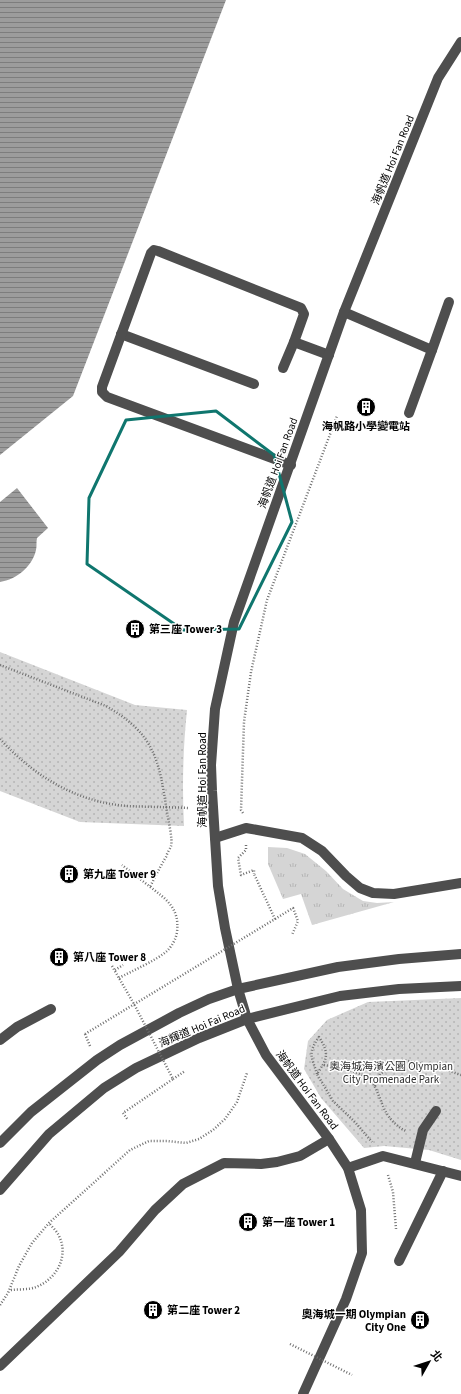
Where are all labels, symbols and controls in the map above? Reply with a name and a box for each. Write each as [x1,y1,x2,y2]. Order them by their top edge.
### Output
street label: 海帆道 Hoi Fan Road [368,113,418,207]
building icon: 海帆路小學變電站 [355,396,377,418]
street label: 海帆道 Hoi Fan Road [255,415,301,511]
place label: 海帆路小學變電站 [322,419,410,434]
building icon: 第三座 Tower 3 [124,618,146,640]
place label: 第三座 Tower 3 [149,622,222,637]
street label: 海帆道 Hoi Fan Road [195,732,210,828]
building icon: 第九座 Tower 9 [58,863,80,885]
place label: 第九座 Tower 9 [83,867,156,882]
building icon: 第八座 Tower 8 [48,946,70,968]
place label: 第八座 Tower 8 [73,950,146,965]
street label: 海輝道 Hoi Fai Road [157,1001,247,1051]
street label: 海帆道 Hoi Fan Road [272,1047,342,1133]
park label: 奧海城海濱公園 Olympian City Promenade Park [329,1059,453,1087]
building icon: 第一座 Tower 1 [237,1211,259,1233]
place label: 第一座 Tower 1 [262,1215,335,1230]
building icon: 第二座 Tower 2 [142,1299,164,1321]
place label: 第二座 Tower 2 [167,1303,240,1318]
place label: 奧海城一期 Olympian City One [302,1307,406,1335]
building icon: 奧海城一期 Olympian City One [409,1309,431,1331]
north arrow [409,1342,449,1382]
text: 北 [427,1347,446,1365]

